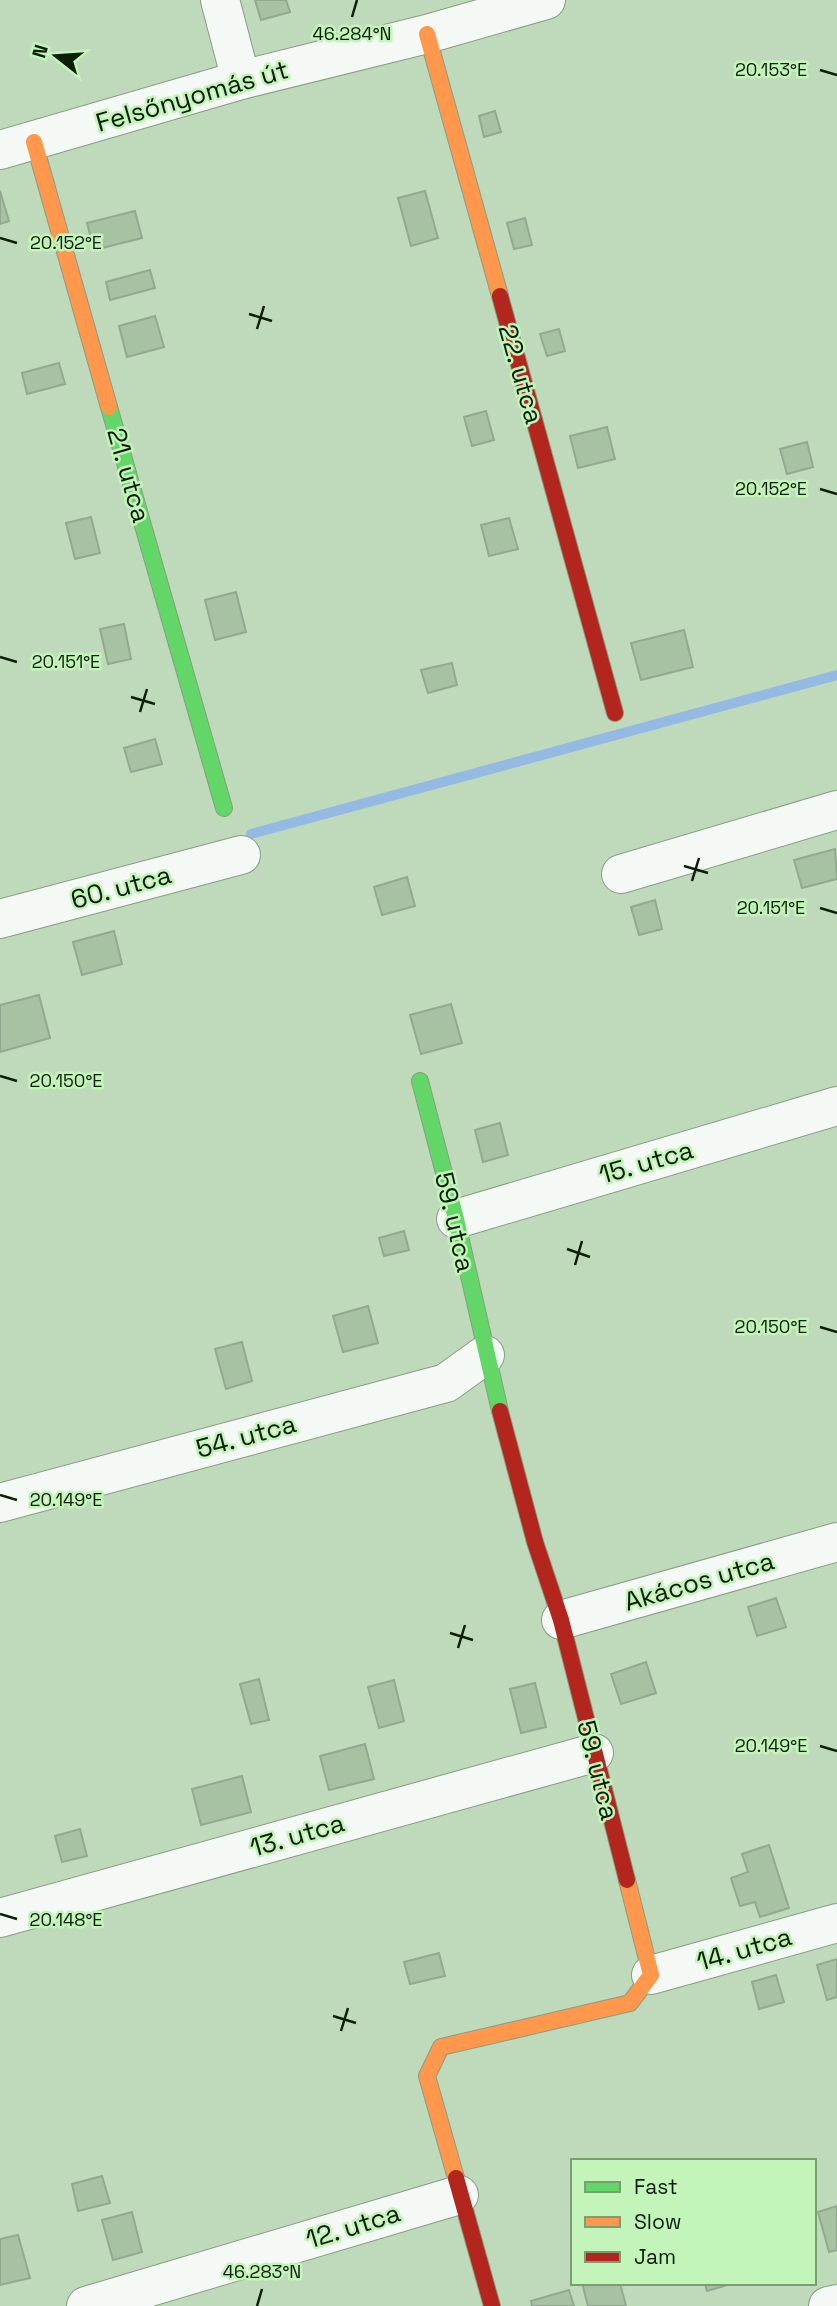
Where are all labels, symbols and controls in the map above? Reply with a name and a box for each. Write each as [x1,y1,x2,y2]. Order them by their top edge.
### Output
north arrow [21,21,91,91]
text: 46.284°N [313,22,391,45]
text: N [26,41,54,61]
street label: Felsőnyomás út [92,52,292,140]
text: 20.153°E [735,58,807,81]
text: 20.152°E [30,231,102,254]
street label: 22. utca [491,320,551,428]
street label: 21. utca [99,424,159,526]
text: 20.152°E [735,477,807,500]
text: 20.151°E [32,650,100,673]
street label: 60. utca [67,857,175,917]
text: 20.151°E [737,896,805,919]
text: 20.150°E [30,1069,102,1092]
street label: 15. utca [595,1132,697,1192]
street label: 59. utca [427,1169,483,1275]
text: 20.150°E [735,1315,807,1338]
street label: 54. utca [192,1406,300,1466]
text: 20.149°E [30,1488,102,1511]
street label: Akácos utca [620,1543,778,1619]
street label: 59. utca [569,1717,627,1823]
text: 20.149°E [735,1734,807,1757]
street label: 13. utca [246,1805,348,1865]
text: 20.148°E [30,1908,102,1931]
street label: 14. utca [692,1919,796,1979]
legend [571,2159,816,2285]
text: Fast [634,2173,678,2200]
street label: 12. utca [302,2196,404,2256]
text: Slow [634,2208,682,2235]
text: Jam [634,2243,676,2270]
text: 46.283°N [223,2260,301,2283]

